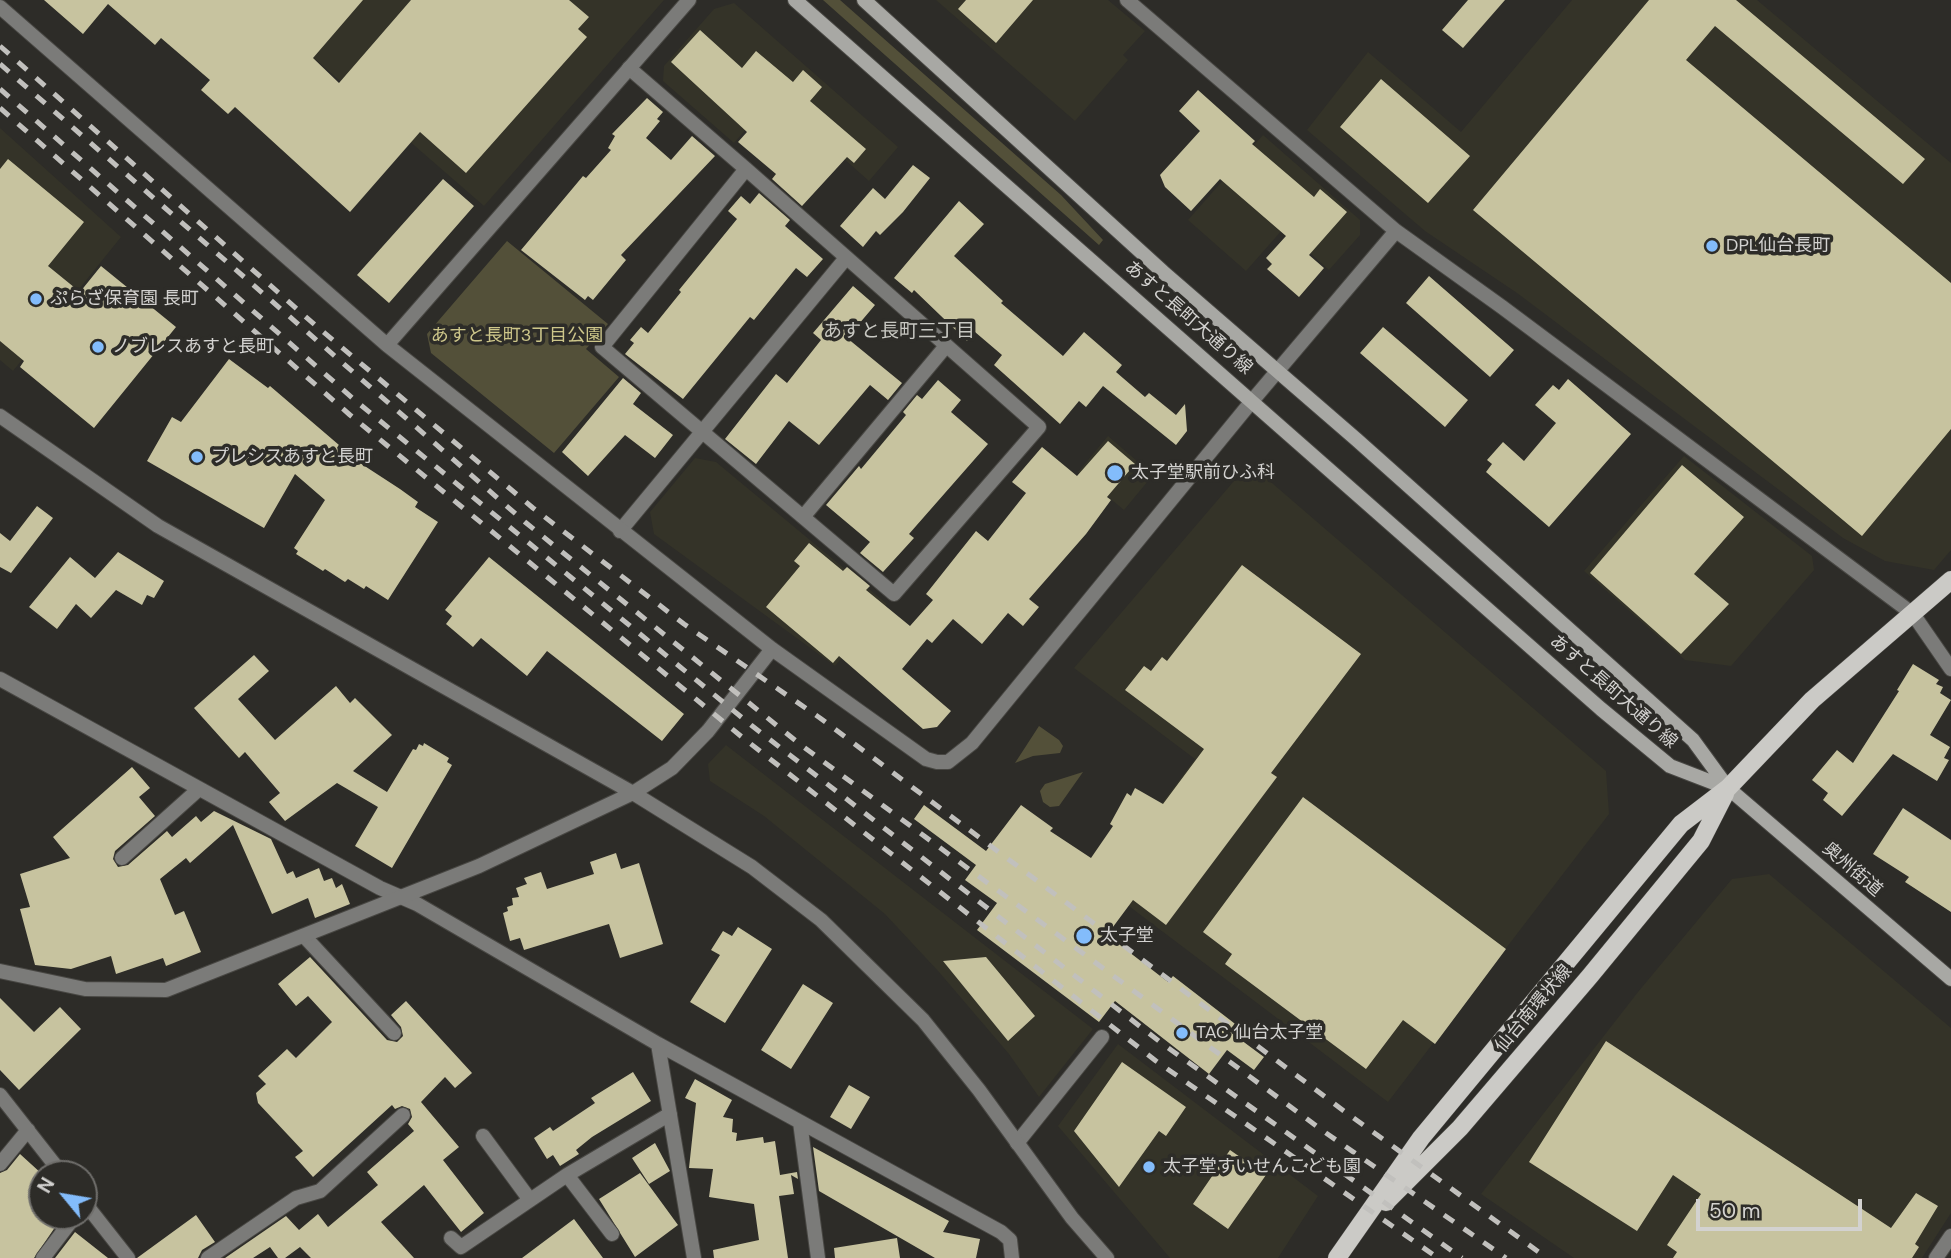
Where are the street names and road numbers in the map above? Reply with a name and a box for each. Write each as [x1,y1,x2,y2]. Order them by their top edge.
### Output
street label: あすと長町大通り線 [1120,257,1256,379]
street label: あすと長町大通り線 [1545,631,1681,753]
street label: 奥州街道 [1818,838,1886,902]
street label: 仙台南環状線 [1491,961,1577,1057]

